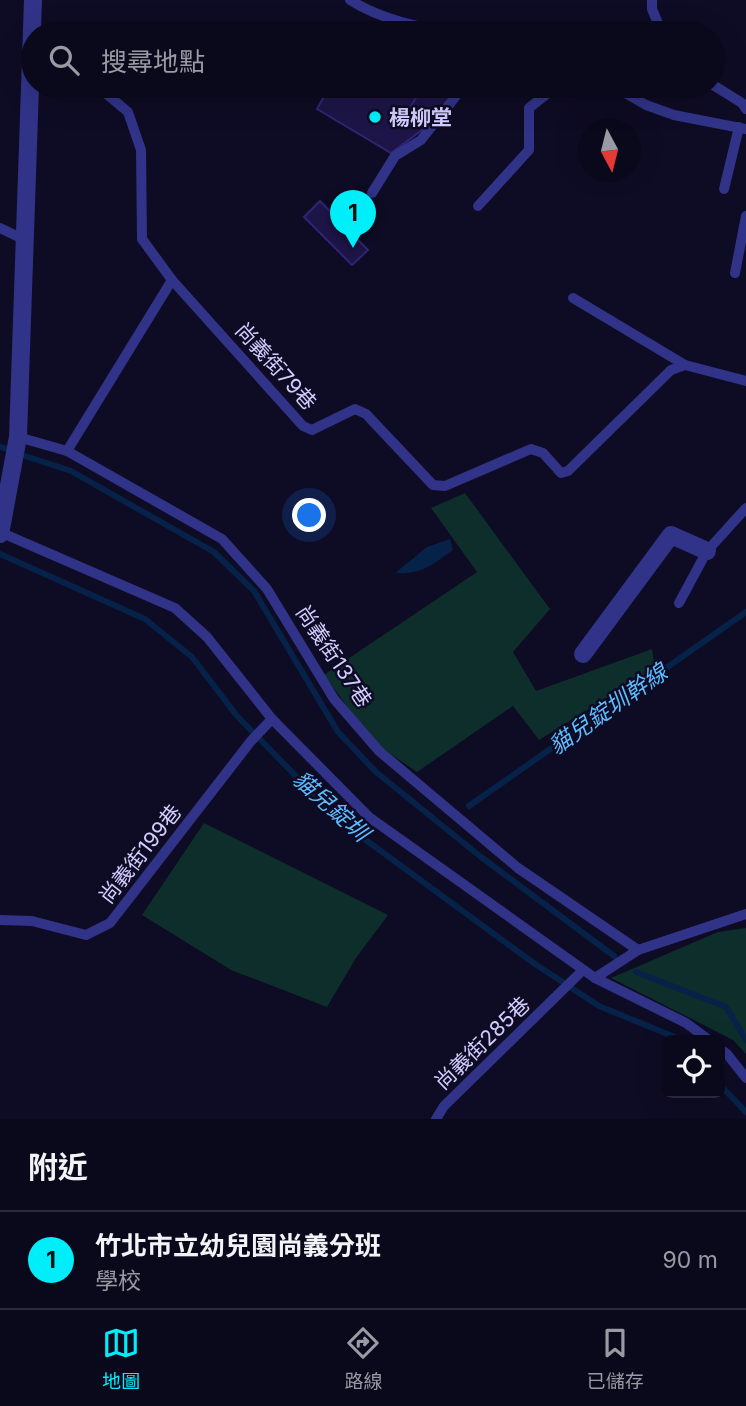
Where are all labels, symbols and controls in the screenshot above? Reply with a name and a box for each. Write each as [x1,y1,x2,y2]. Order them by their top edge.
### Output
search box [21,21,725,98]
icon: search [45,41,83,79]
text: 搜尋地點 [101,46,205,77]
place label: 楊柳堂 [389,105,452,130]
marker: 楊柳堂 [367,109,383,125]
north arrow [578,119,641,182]
pin: 1 [330,190,376,248]
street label: 尚義街79巷 [230,317,322,415]
your location [292,498,326,532]
street label: 尚義街137巷 [291,600,377,712]
water label: 貓兒錠圳幹線 [543,656,675,760]
water label: 貓兒錠圳 [287,765,377,849]
street label: 尚義街199巷 [94,800,186,908]
street label: 尚義街285巷 [429,991,535,1095]
map controls [662,1035,725,1098]
button: locate [662,1035,725,1098]
text: 附近 [28,1149,88,1185]
text: 竹北市立幼兒園尚義分班 [95,1230,381,1261]
text: 1 [46,1246,56,1274]
text: 90 m [663,1246,718,1274]
text: 學校 [95,1267,141,1295]
tab: 地圖 [102,1324,140,1393]
tab: 路線 [344,1324,383,1393]
tab: 已儲存 [587,1324,644,1393]

